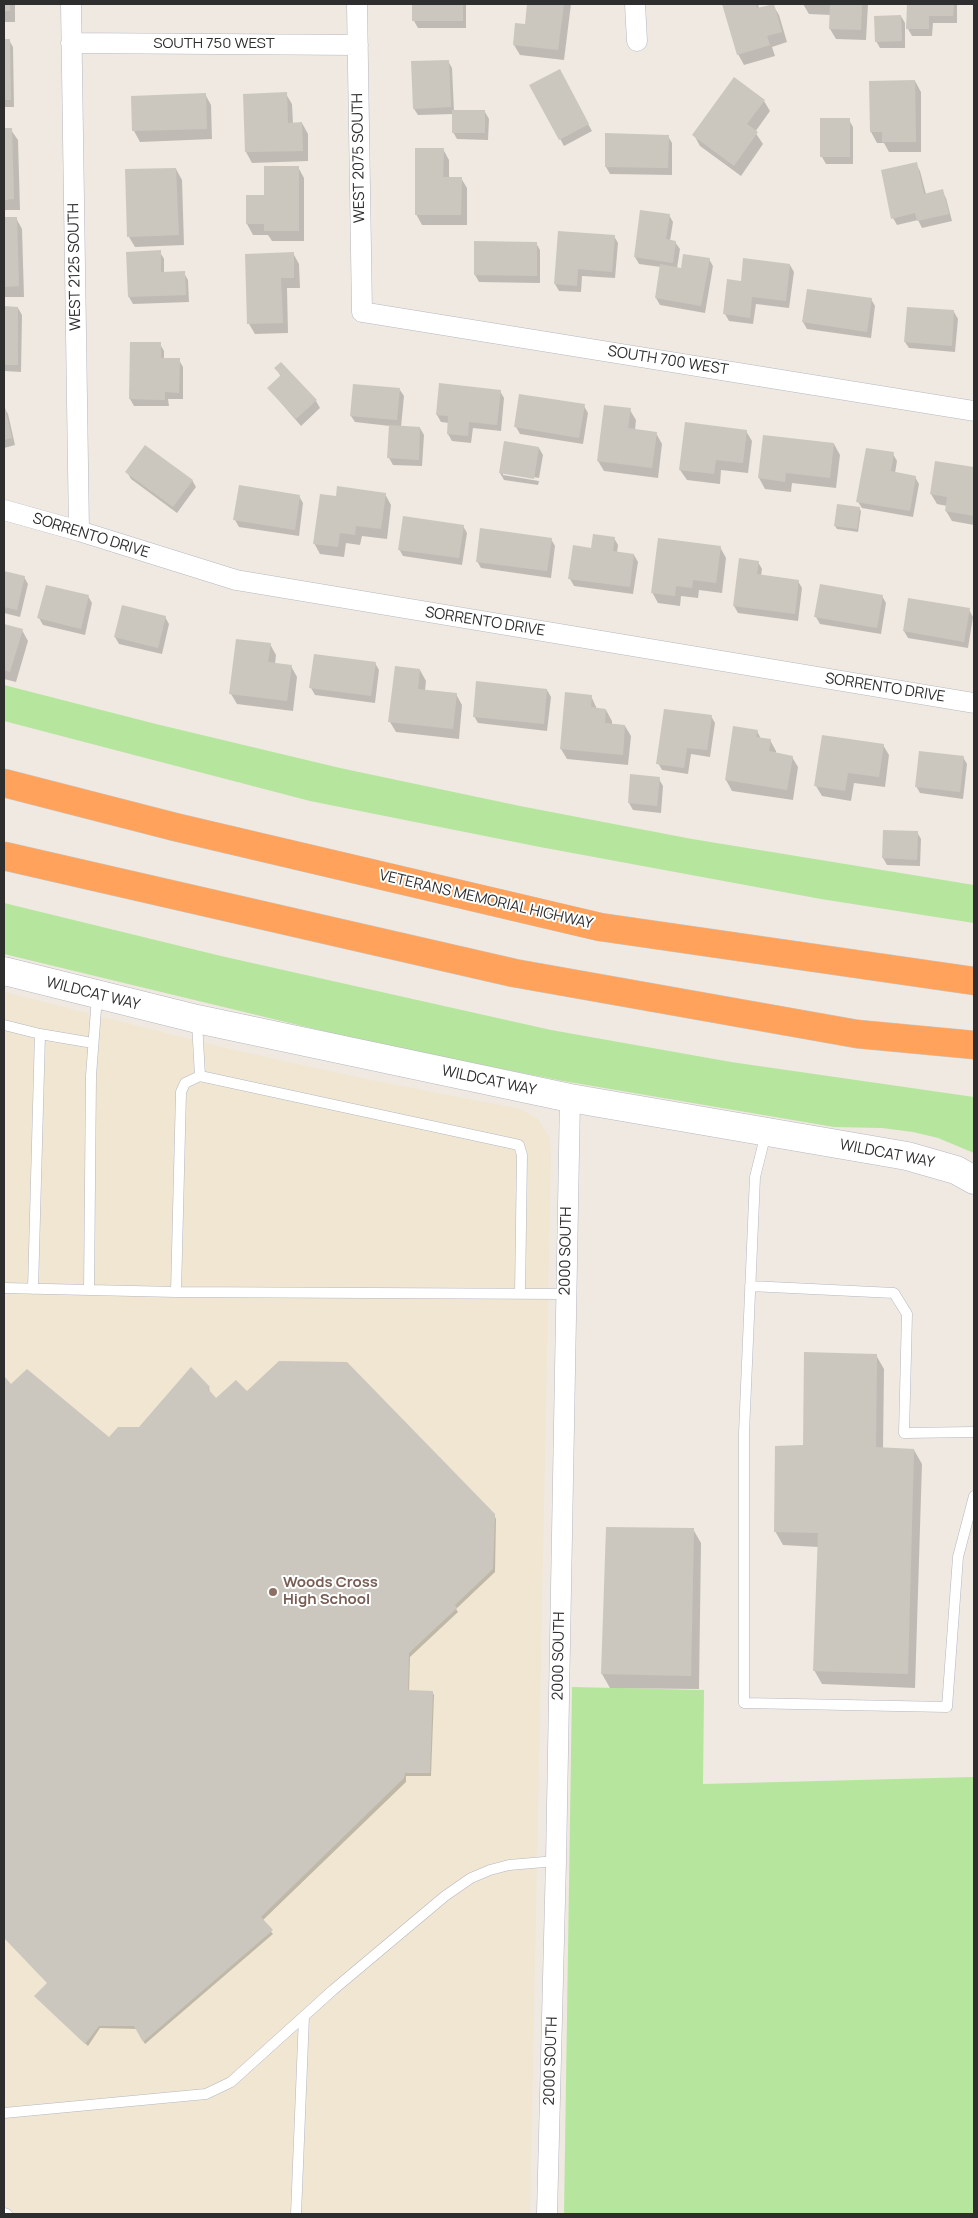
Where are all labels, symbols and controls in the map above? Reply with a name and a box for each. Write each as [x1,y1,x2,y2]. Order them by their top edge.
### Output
street label: SOUTH 750 WEST [153,35,275,53]
street label: WEST 2075 SOUTH [349,93,369,223]
street label: WEST 2125 SOUTH [65,203,85,331]
street label: SOUTH 700 WEST [606,343,730,379]
street label: SORRENTO DRIVE [30,510,152,562]
street label: SORRENTO DRIVE [424,604,546,640]
street label: SORRENTO DRIVE [824,670,946,706]
street label: VETERANS MEMORIAL HIGHWAY [377,867,595,933]
street label: WILDCAT WAY [44,974,142,1014]
street label: WILDCAT WAY [440,1062,538,1100]
street label: WILDCAT WAY [838,1136,936,1172]
street label: 2000 SOUTH [556,1206,576,1296]
place label: Woods Cross High School [283,1574,378,1609]
marker: Woods Cross High School [267,1586,279,1598]
street label: 2000 SOUTH [549,1611,569,1701]
street label: 2000 SOUTH [540,2016,562,2106]

